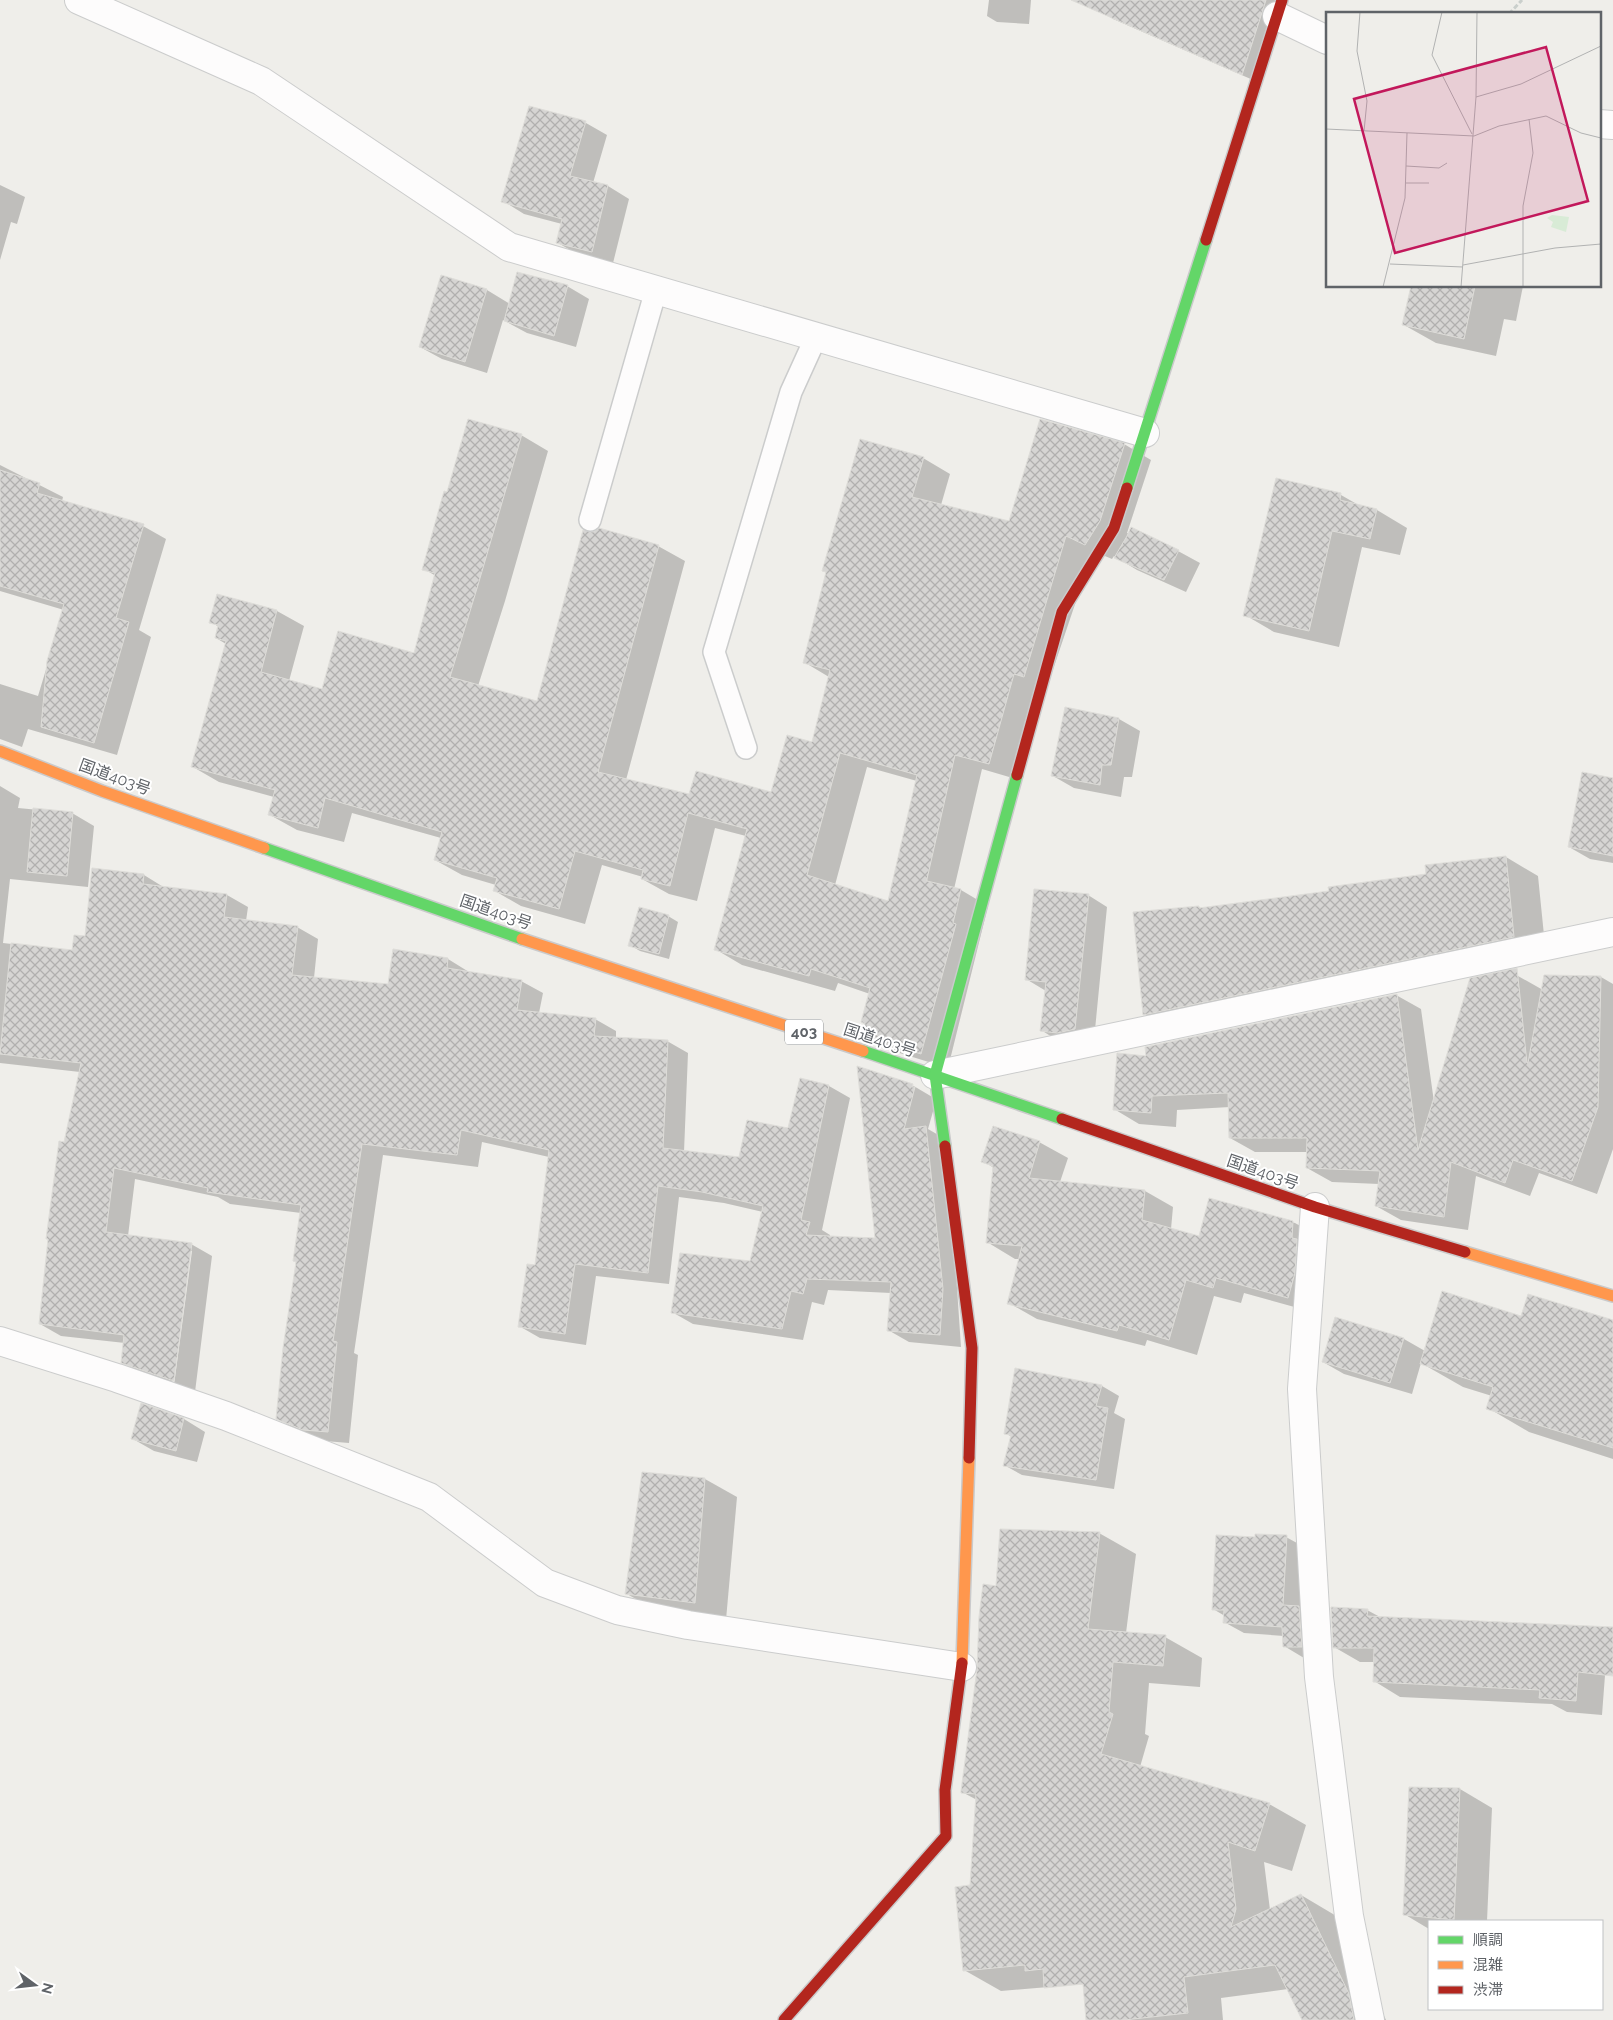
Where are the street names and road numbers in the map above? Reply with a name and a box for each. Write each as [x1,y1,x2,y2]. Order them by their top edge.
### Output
street label: 国道403号 [76,755,154,799]
street label: 国道403号 [457,891,535,933]
street label: 国道403号 [841,1019,919,1061]
road number: 403 [785,1020,823,1044]
street label: 国道403号 [1224,1151,1302,1193]

